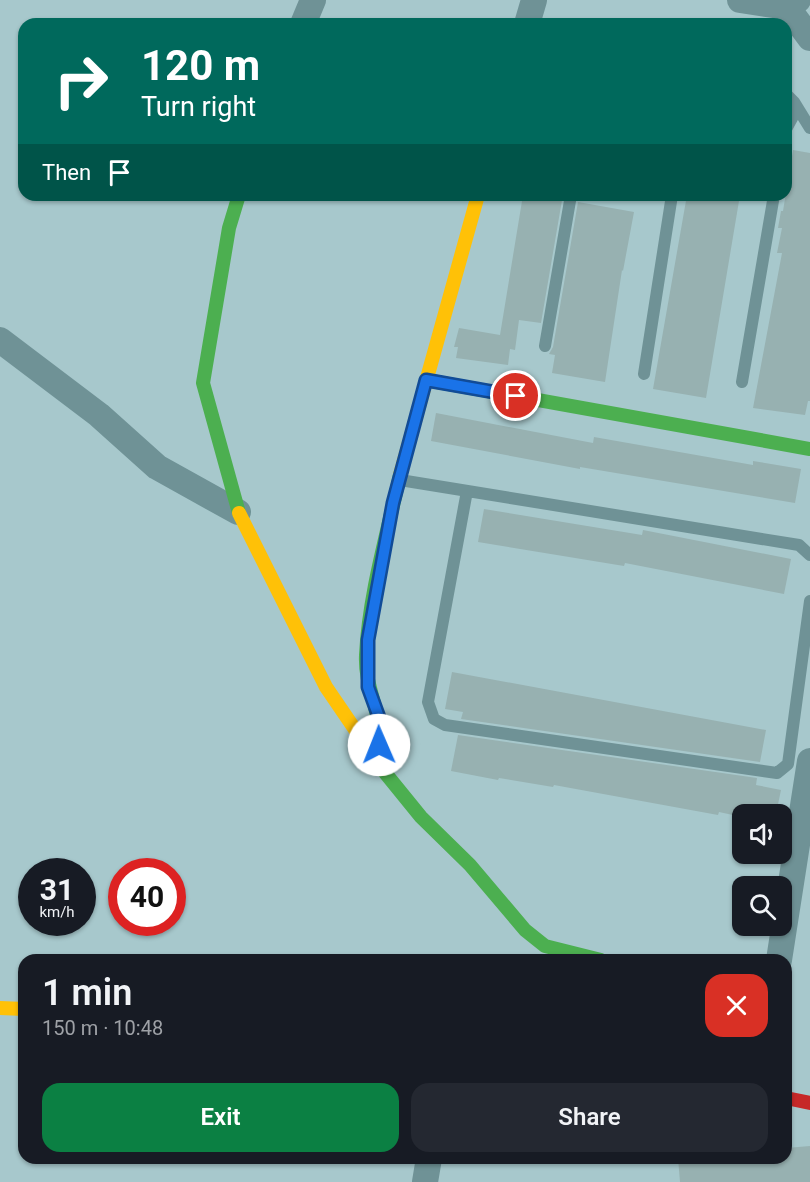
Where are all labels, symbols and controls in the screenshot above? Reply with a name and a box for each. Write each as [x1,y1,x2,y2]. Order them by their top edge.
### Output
text: 120 m [141,41,260,90]
icon: right [42,42,120,120]
text: Turn right [141,91,256,123]
icon: arrive [103,156,136,189]
text: Then [42,160,91,185]
pin [490,370,541,421]
icon: arrive [499,379,532,412]
position arrow [347,713,411,777]
map controls [732,804,792,936]
button: sound [732,804,792,864]
speed limit sign: 40 [108,858,186,936]
text: 31 [40,872,74,907]
button: search [732,876,792,936]
text: km/h [39,903,75,921]
text: 1 min [42,972,132,1014]
button: close [705,974,768,1037]
text: 150 m · 10:48 [42,1016,163,1040]
button: Exit [42,1083,399,1152]
button: Share [411,1083,768,1152]

